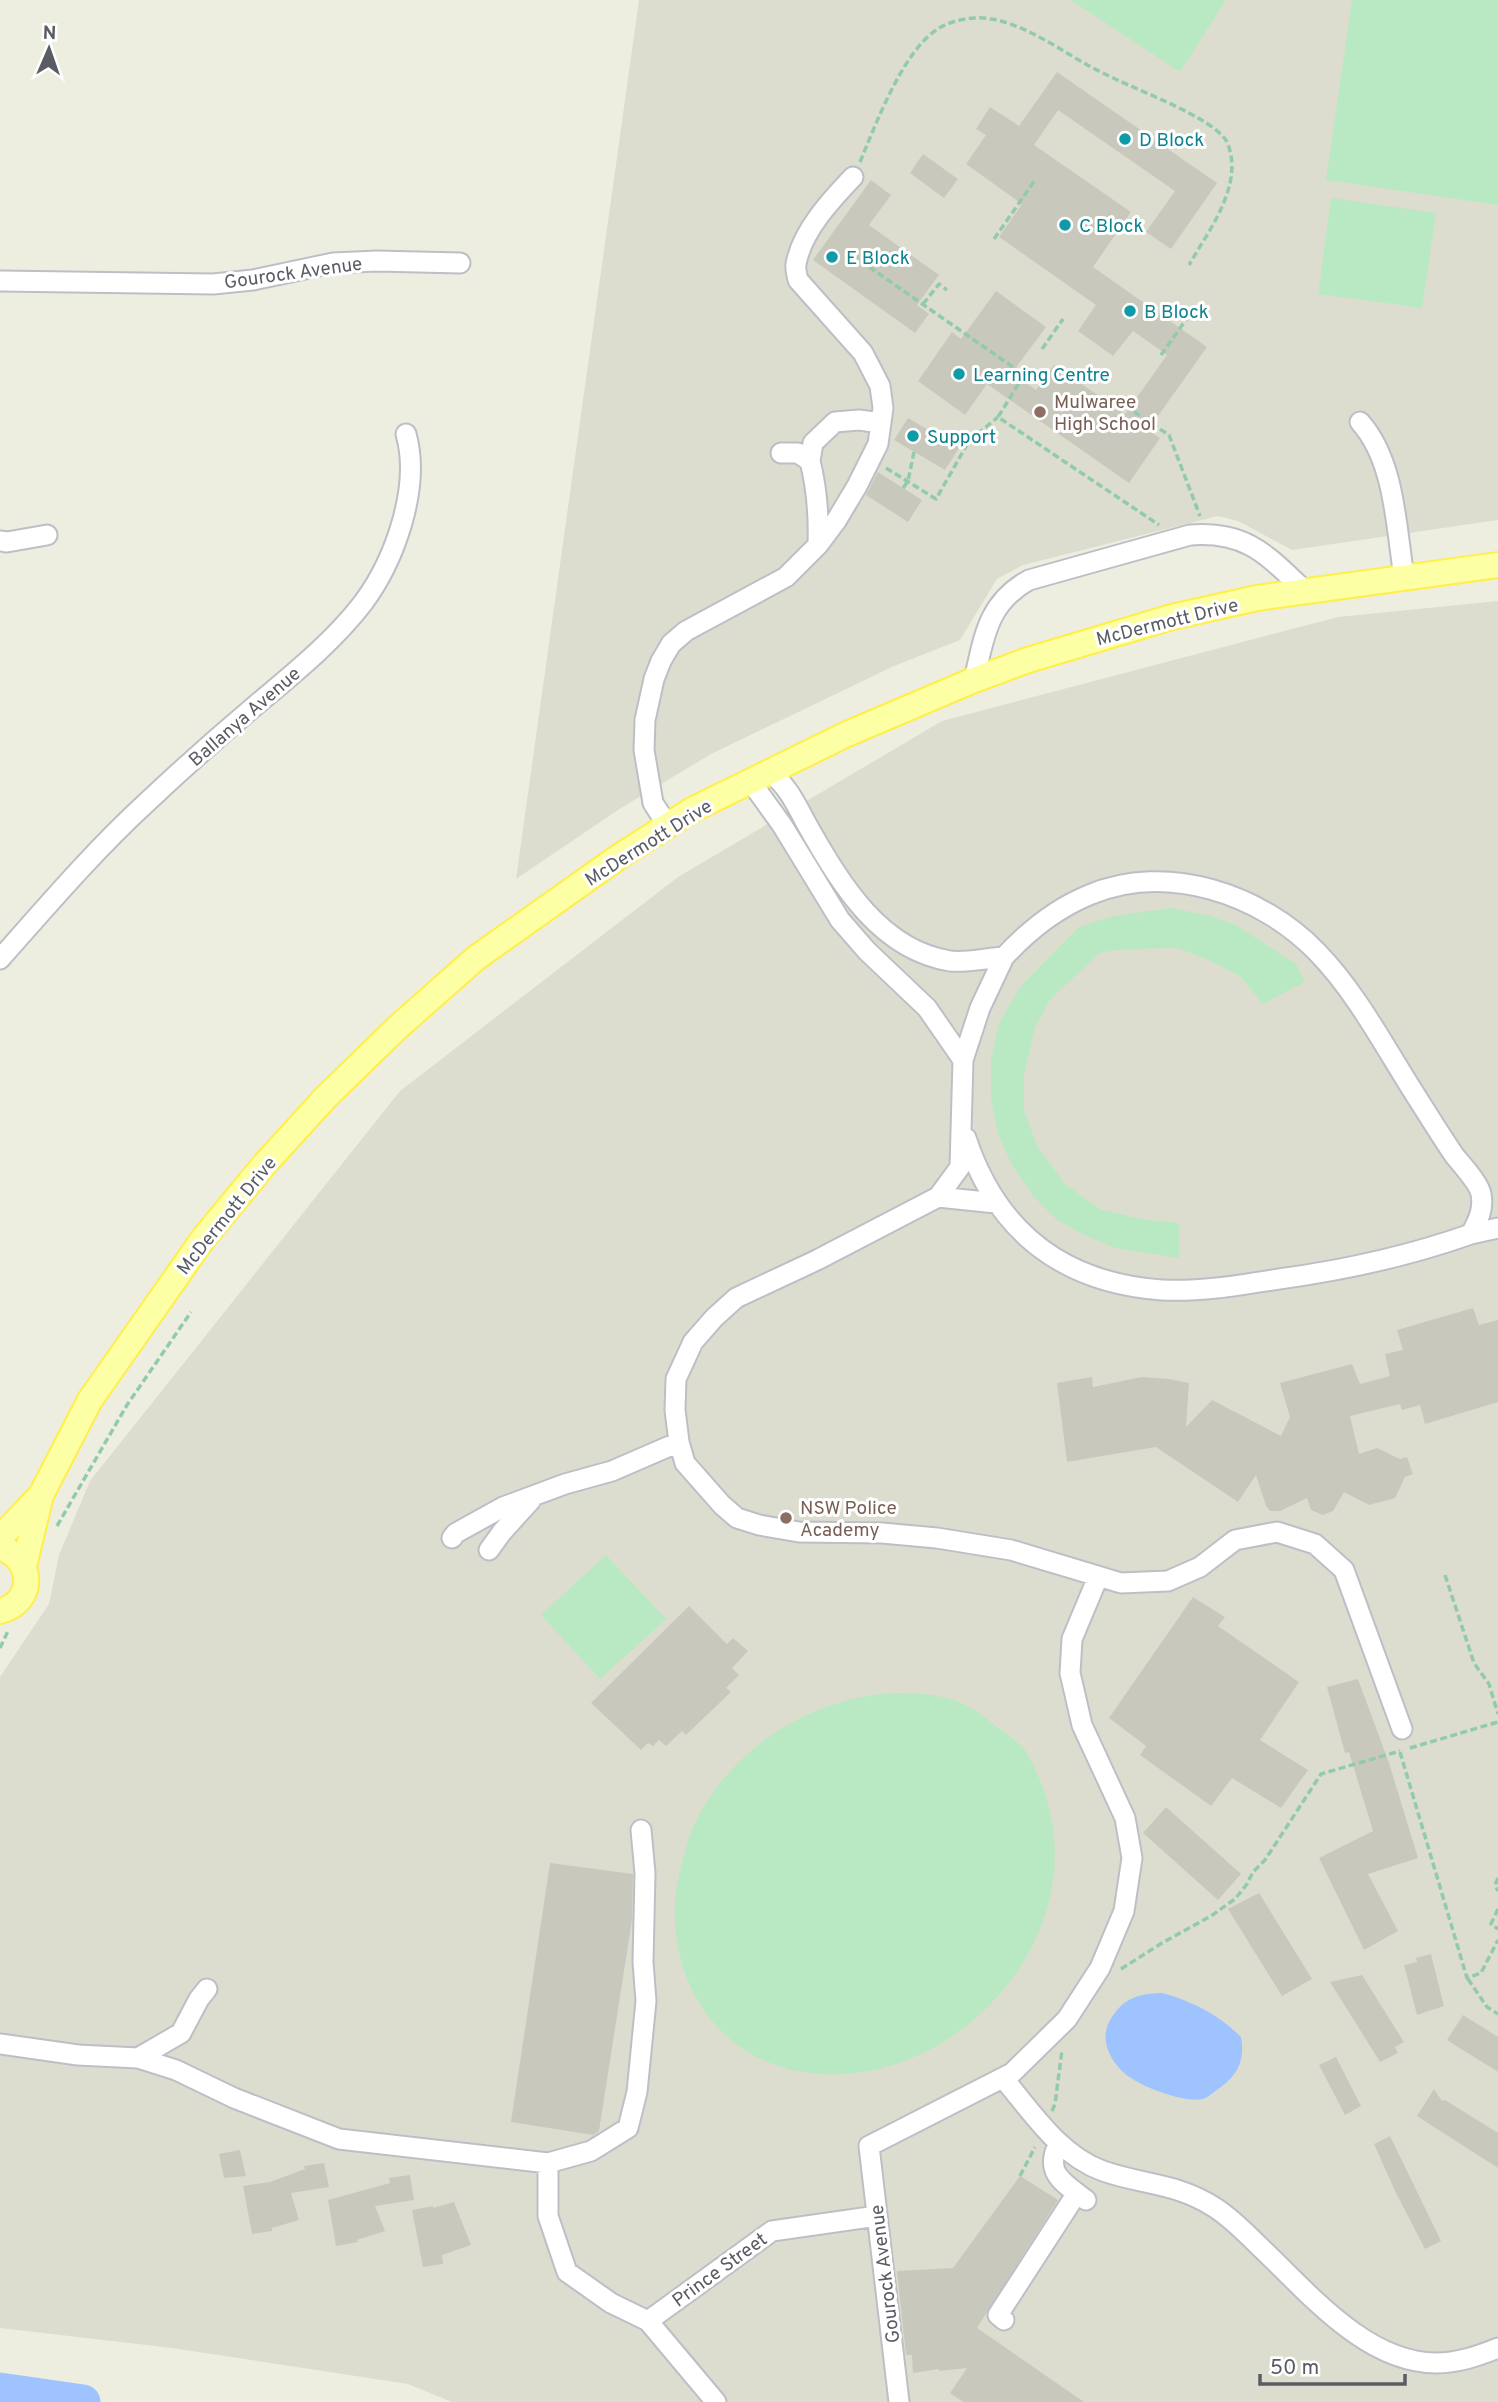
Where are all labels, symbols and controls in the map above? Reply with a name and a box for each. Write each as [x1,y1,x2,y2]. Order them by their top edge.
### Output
north arrow [14,14,84,84]
text: N [42,22,57,46]
place label: D Block [1139,129,1204,153]
marker: D Block [1117,131,1133,147]
place label: C Block [1079,215,1144,239]
marker: C Block [1057,217,1073,233]
place label: E Block [846,247,910,271]
marker: E Block [824,249,840,265]
street label: Gourock Avenue [223,252,364,296]
place label: B Block [1144,301,1209,325]
marker: B Block [1122,303,1138,319]
place label: Learning Centre [973,364,1110,388]
marker: Learning Centre [951,366,967,382]
place label: Mulwaree High School [1054,391,1156,437]
marker: Mulwaree High School [1032,404,1048,420]
place label: Support [927,426,996,450]
marker: Support [905,428,921,444]
street label: McDermott Drive [1094,594,1241,652]
street label: Ballanya Avenue [184,662,306,773]
street label: McDermott Drive [581,795,717,892]
street label: McDermott Drive [172,1152,283,1280]
place label: NSW Police Academy [800,1497,897,1543]
marker: NSW Police Academy [778,1510,794,1526]
street label: Gourock Avenue [866,2203,906,2344]
street label: Prince Street [668,2228,772,2313]
scale bar [1260,2342,1405,2386]
text: 50 m [1270,2355,1319,2382]

